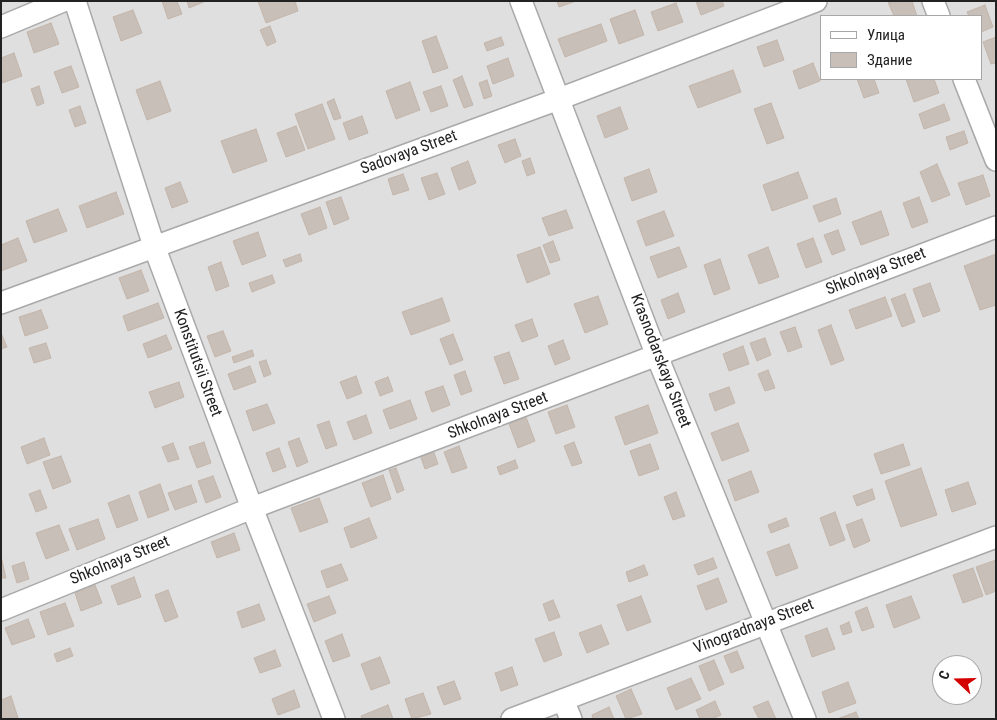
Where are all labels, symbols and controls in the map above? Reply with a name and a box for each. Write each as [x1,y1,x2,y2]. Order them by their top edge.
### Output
legend [820,15,982,80]
text: Улица [867,26,905,44]
text: Здание [867,51,912,69]
street label: Sadovaya Street [358,127,460,179]
street label: Shkolnaya Street [823,244,929,300]
street label: Krasnodarskaya Street [626,291,694,431]
street label: Konstitutsii Street [169,307,225,419]
street label: Shkolnaya Street [445,388,551,444]
street label: Shkolnaya Street [67,532,173,590]
street label: Vinogradnaya Street [691,595,817,659]
north arrow [932,655,982,705]
text: С [935,668,953,682]

